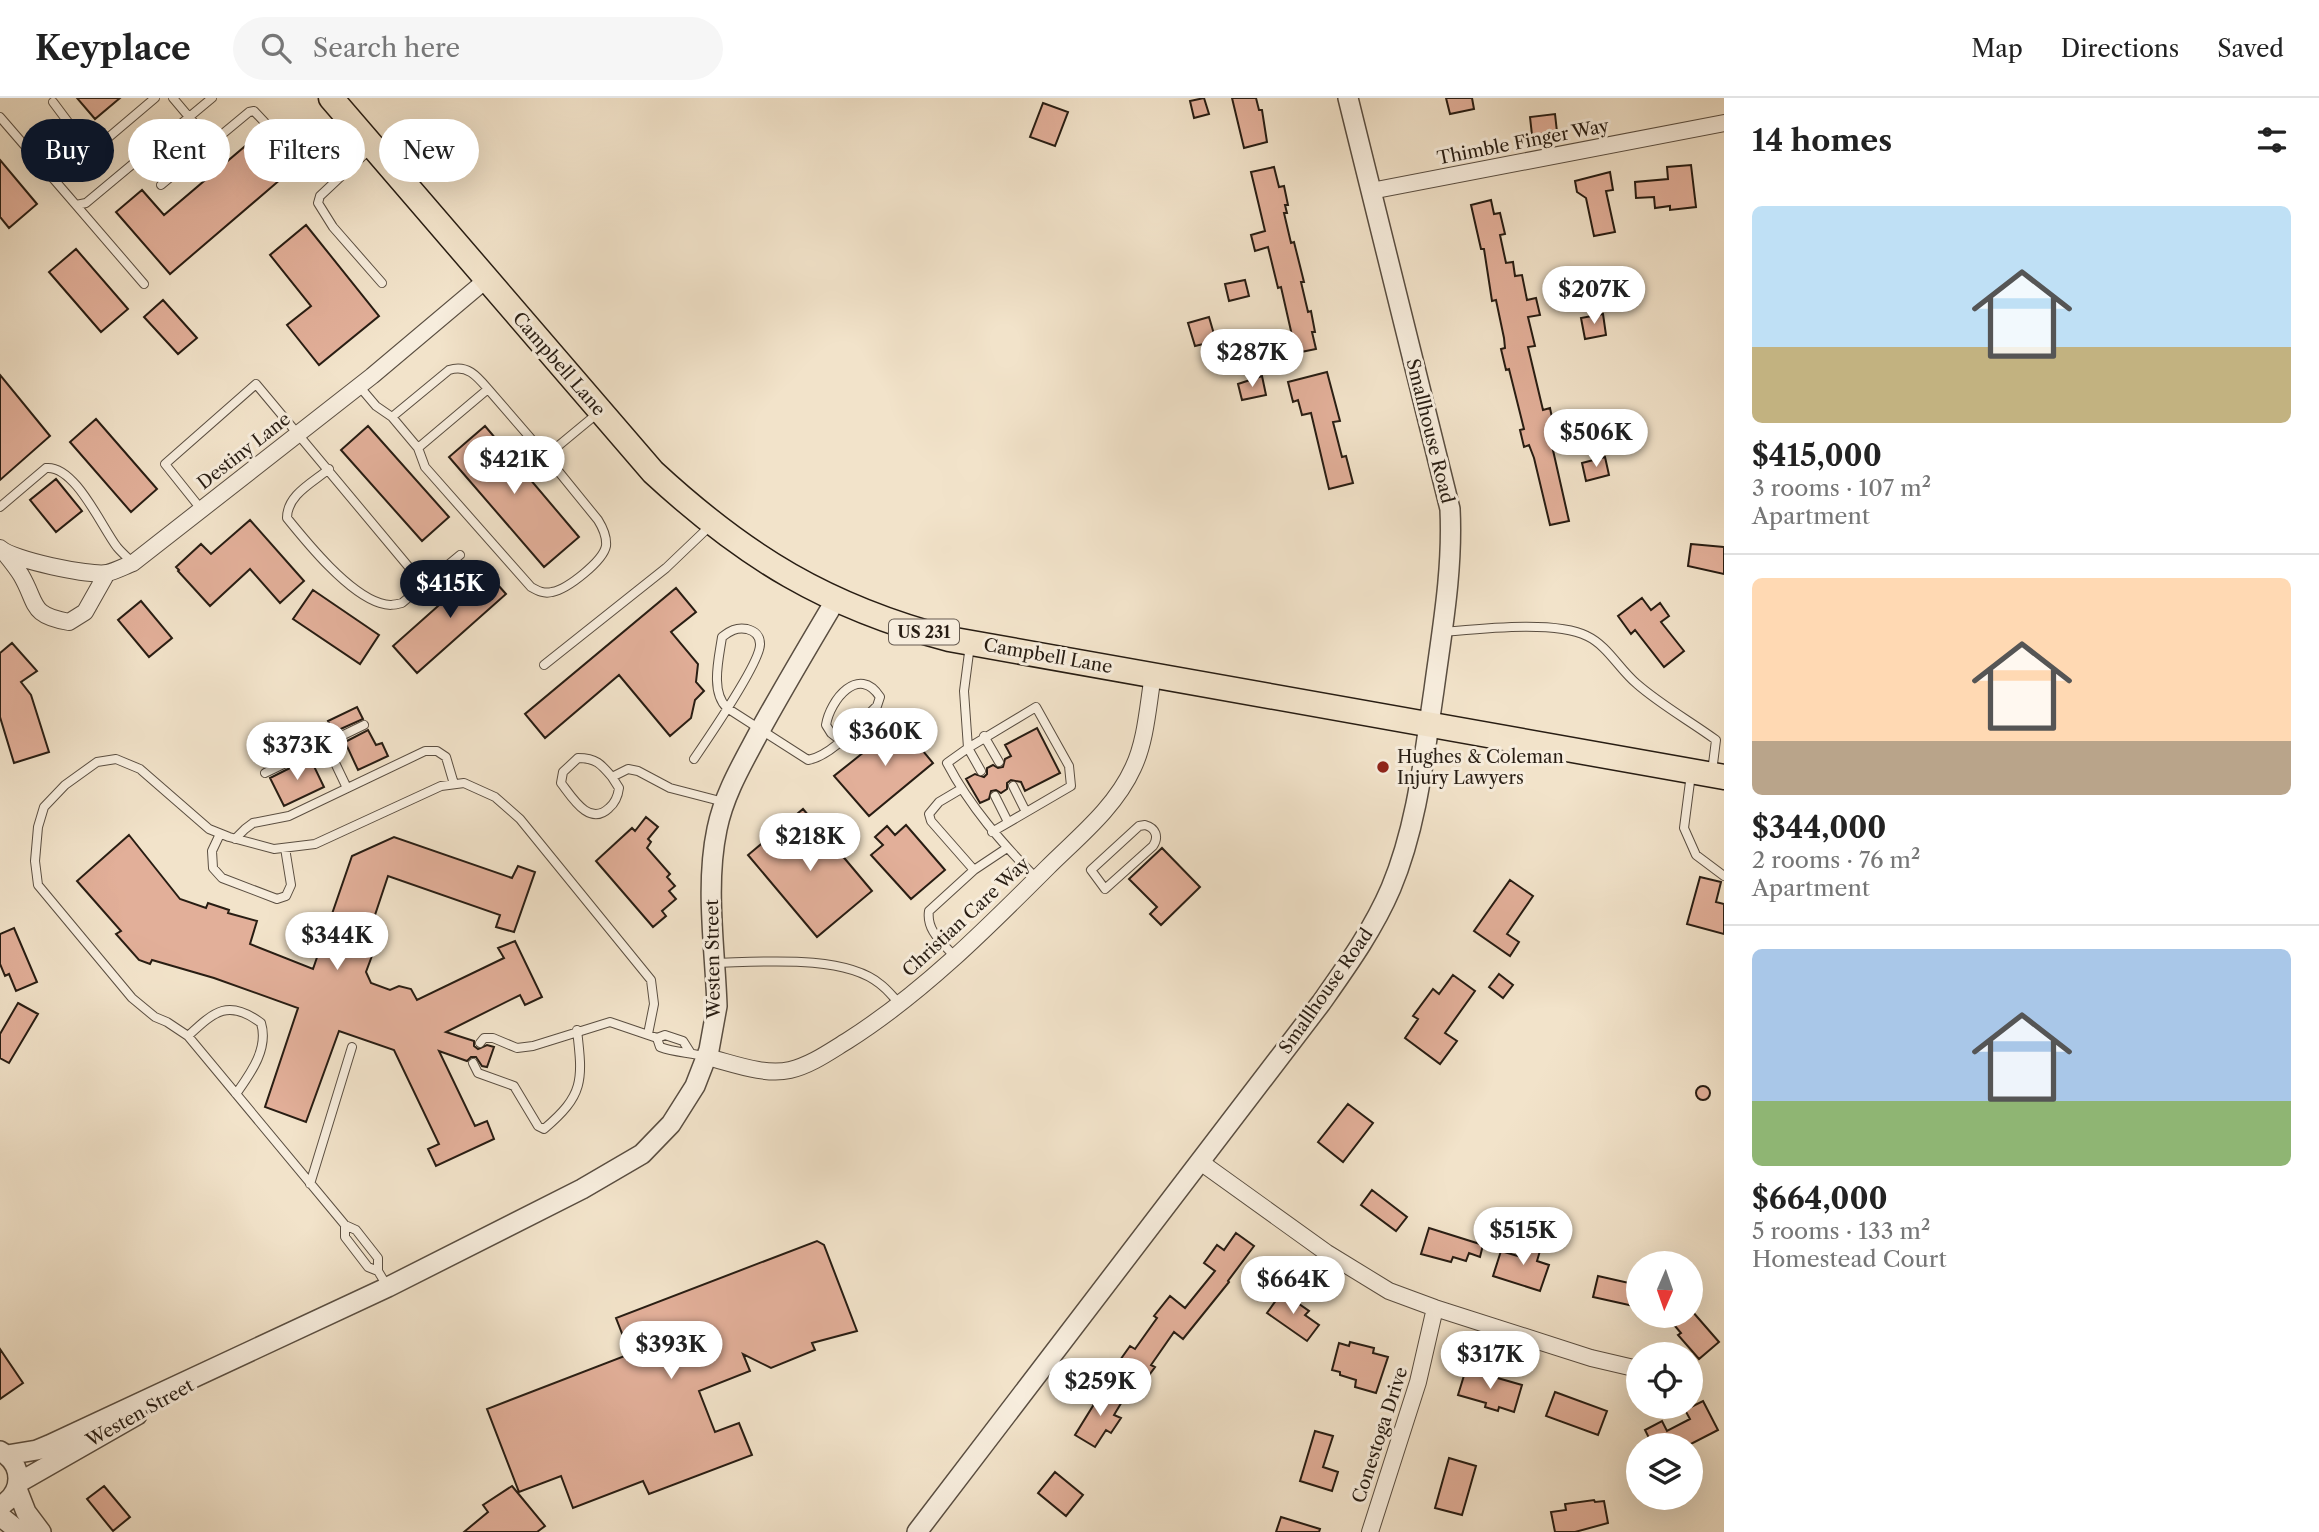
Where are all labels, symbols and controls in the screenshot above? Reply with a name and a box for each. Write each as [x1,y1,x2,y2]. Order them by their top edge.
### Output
search box [233,17,723,80]
text: Keyplace [35,28,191,69]
icon: search [257,29,295,67]
text: Search here [313,32,460,64]
text: Map [1971,34,2023,63]
text: Directions [2061,34,2179,63]
text: Saved [2217,34,2284,63]
street label: Thimble Finger Way [1435,114,1612,169]
chip: Buy [21,119,114,182]
chip: Rent [128,119,230,182]
chip: Filters [244,119,365,182]
chip: New [379,119,479,182]
icon: filters [2253,121,2291,159]
text: 14 homes [1752,122,1892,159]
icon: home [1959,251,2085,377]
pin: $207K [1545,266,1643,326]
text: $207K [1558,275,1630,303]
street label: Campbell Lane [508,308,610,420]
pin: $287K [1203,330,1301,389]
text: $287K [1217,338,1287,366]
street label: Smallhouse Road [1401,356,1459,506]
street label: Destiny Lane [193,408,295,494]
pin: $506K [1547,410,1645,469]
text: $506K [1560,418,1632,446]
pin: $421K [465,436,563,496]
text: $415,000 [1752,437,1882,474]
text: $421K [480,445,548,473]
text: 3 rooms · 107 m² [1752,474,1931,502]
text: Apartment [1752,502,1870,530]
pin: $415K [401,560,499,620]
text: $415K [416,569,484,597]
road number: US 231 [889,620,959,645]
icon: home [1959,623,2085,749]
street label: Campbell Lane [982,634,1114,678]
pin: $360K [836,708,934,768]
text: $360K [849,717,921,745]
pin: $373K [248,722,346,782]
text: $373K [262,731,332,759]
place label: Hughes & Coleman Injury Lawyers [1397,746,1564,789]
marker: Hughes & Coleman Injury Lawyers [1375,759,1391,775]
text: $344,000 [1752,809,1886,846]
pin: $218K [761,814,859,873]
text: $218K [775,822,845,850]
text: 2 rooms · 76 m² [1752,846,1920,874]
street label: Christian Care Way [898,852,1035,981]
text: Apartment [1752,874,1870,902]
street label: Westen Street [701,898,725,1020]
pin: $344K [288,912,386,972]
text: $344K [301,921,373,949]
street label: Smallhouse Road [1274,924,1378,1058]
icon: home [1959,994,2085,1120]
text: $664,000 [1752,1180,1888,1217]
pin: $515K [1474,1208,1572,1267]
text: $515K [1490,1216,1556,1244]
text: 5 rooms · 133 m² [1752,1217,1930,1245]
text: Homestead Court [1752,1245,1947,1273]
north arrow [1626,1251,1703,1328]
map controls [1626,1251,1703,1510]
pin: $664K [1244,1256,1342,1316]
text: $664K [1257,1265,1329,1293]
pin: $393K [622,1322,720,1381]
text: $393K [636,1330,706,1358]
pin: $317K [1441,1332,1539,1391]
text: $317K [1457,1340,1523,1368]
button: locate [1626,1342,1703,1419]
pin: $259K [1051,1358,1149,1418]
street label: Conestoga Drive [1348,1364,1412,1506]
text: $259K [1064,1367,1136,1395]
street label: Westen Street [82,1374,198,1452]
button: layers [1626,1433,1703,1510]

